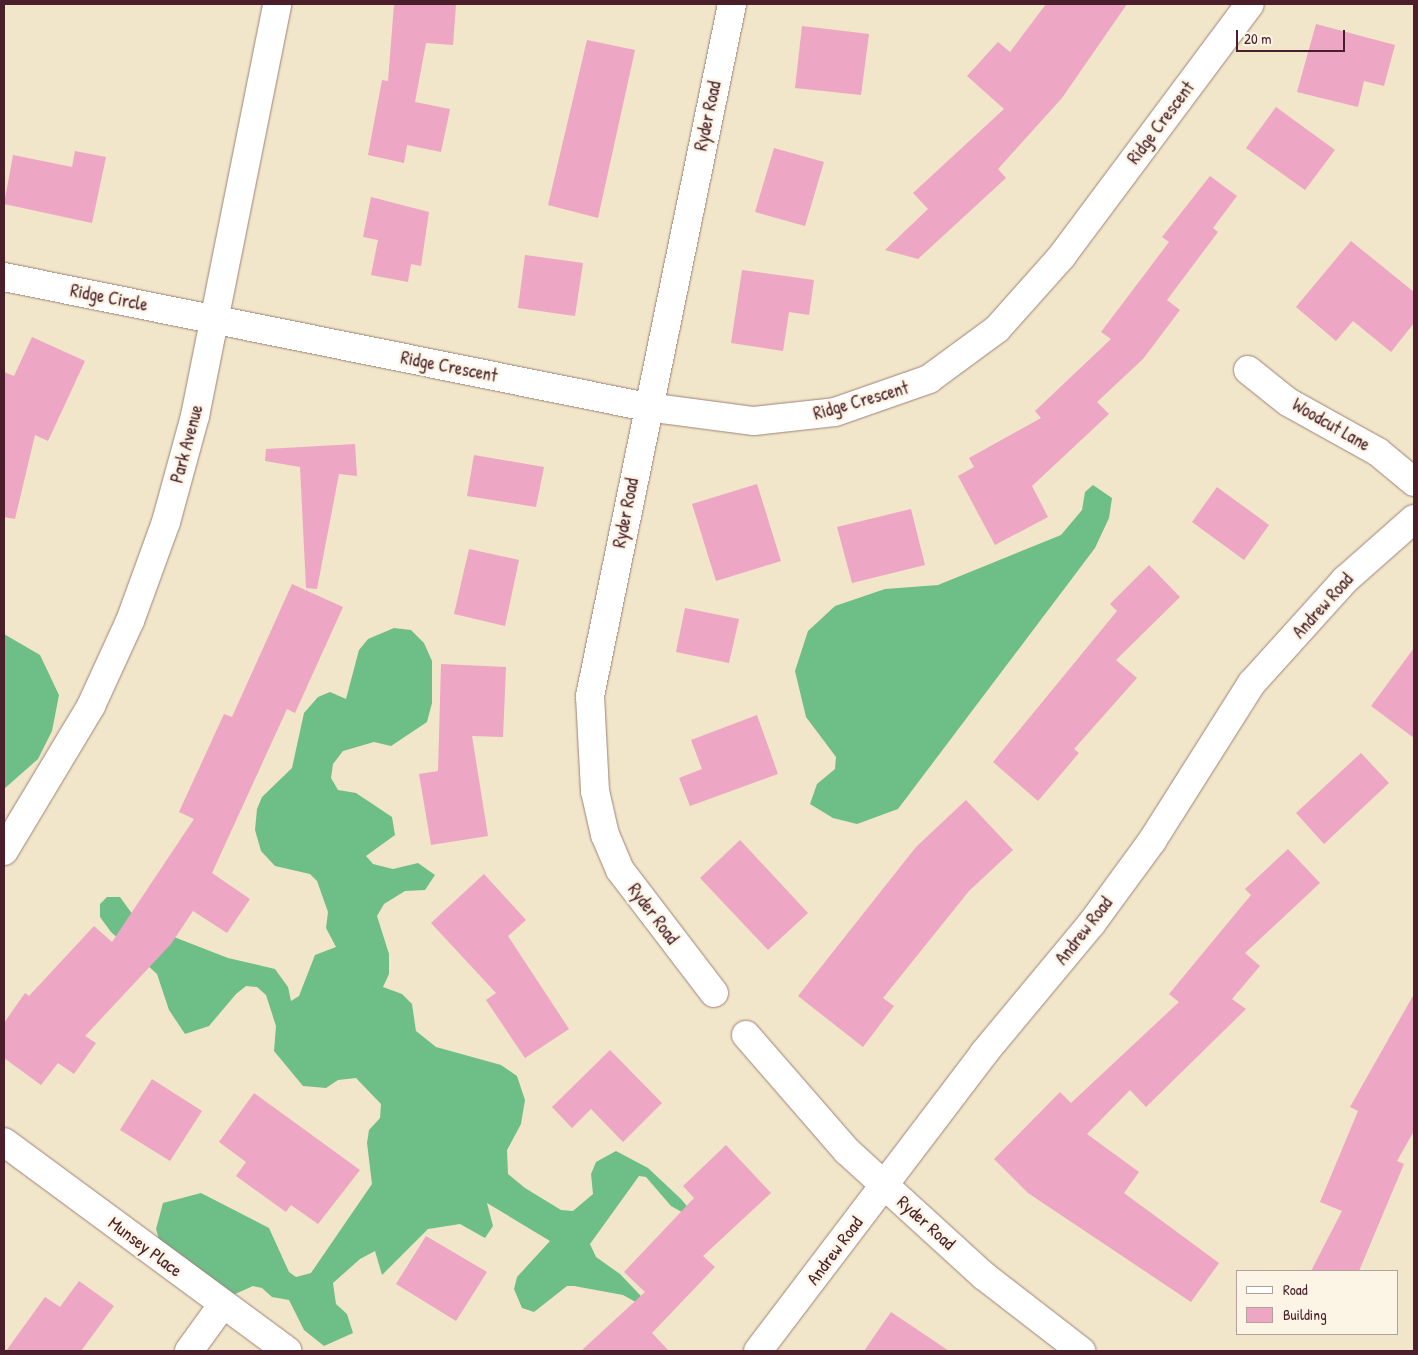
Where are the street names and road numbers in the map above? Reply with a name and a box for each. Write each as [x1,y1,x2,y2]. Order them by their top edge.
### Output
street label: Ridge Crescent [1123,77,1199,169]
street label: Ryder Road [690,79,726,153]
street label: Ridge Circle [69,280,149,316]
street label: Ridge Crescent [399,347,499,387]
street label: Ridge Crescent [811,377,911,425]
street label: Woodcut Lane [1288,394,1374,456]
street label: Park Avenue [166,403,208,485]
street label: Ryder Road [609,476,643,550]
street label: Andrew Road [1288,569,1358,643]
street label: Ryder Road [623,879,683,949]
street label: Andrew Road [1051,893,1117,969]
street label: Ryder Road [893,1191,959,1255]
street label: Munsey Place [104,1212,186,1282]
street label: Andrew Road [802,1213,868,1289]

